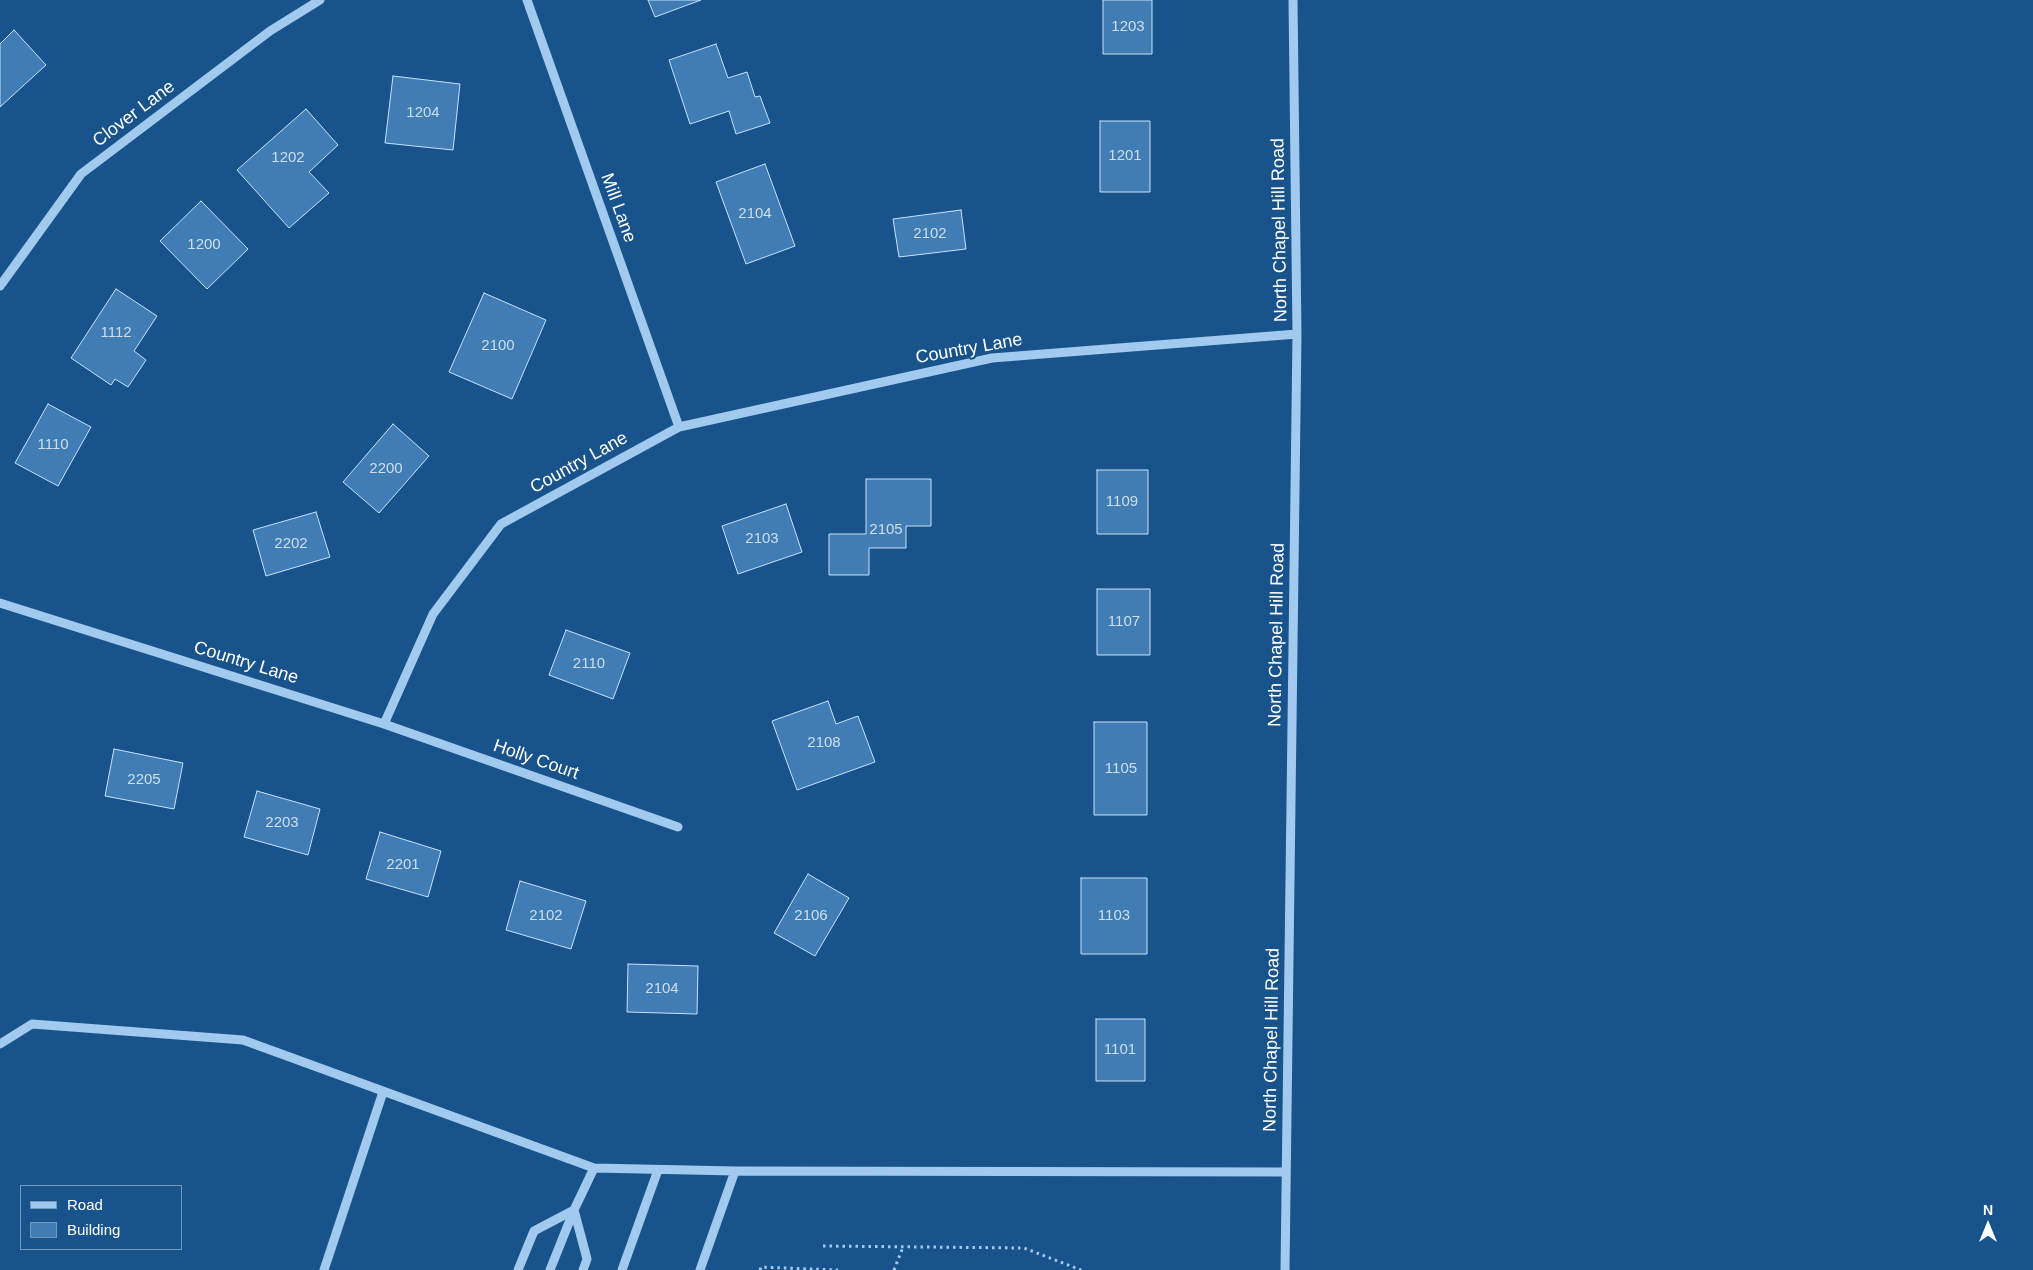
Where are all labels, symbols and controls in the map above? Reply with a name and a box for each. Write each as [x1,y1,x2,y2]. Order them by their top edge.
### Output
house number: 1203 [1111,18,1145,36]
street label: Clover Lane [89,76,179,152]
house number: 1204 [406,104,440,122]
street label: North Chapel Hill Road [1268,138,1292,322]
house number: 1201 [1108,147,1142,165]
house number: 1202 [271,149,305,167]
street label: Mill Lane [596,170,640,246]
house number: 2104 [738,205,772,223]
house number: 2102 [913,225,947,243]
house number: 1200 [187,236,221,254]
house number: 1112 [100,324,132,342]
street label: Country Lane [914,329,1024,369]
house number: 2100 [481,337,515,355]
street label: Country Lane [527,427,631,499]
house number: 1110 [37,436,69,454]
house number: 2200 [369,460,403,478]
house number: 1109 [1106,493,1138,511]
house number: 2105 [869,521,903,539]
house number: 2103 [745,530,779,548]
house number: 2202 [274,535,308,553]
street label: North Chapel Hill Road [1265,543,1289,727]
house number: 1107 [1108,613,1140,631]
street label: Country Lane [191,637,301,689]
house number: 2110 [573,655,605,673]
house number: 2108 [807,734,841,752]
street label: Holly Court [490,735,582,785]
house number: 1105 [1105,760,1137,778]
house number: 2205 [127,771,161,789]
house number: 2203 [265,814,299,832]
house number: 2201 [386,856,420,874]
house number: 2102 [529,907,563,925]
house number: 2106 [794,907,828,925]
house number: 1103 [1098,907,1130,925]
street label: North Chapel Hill Road [1260,948,1284,1132]
house number: 2104 [645,980,679,998]
house number: 1101 [1104,1041,1136,1059]
legend [20,1185,182,1250]
text: Road [67,1196,103,1213]
north arrow [1963,1200,2013,1250]
text: N [1983,1202,1993,1218]
text: Building [67,1221,120,1238]

